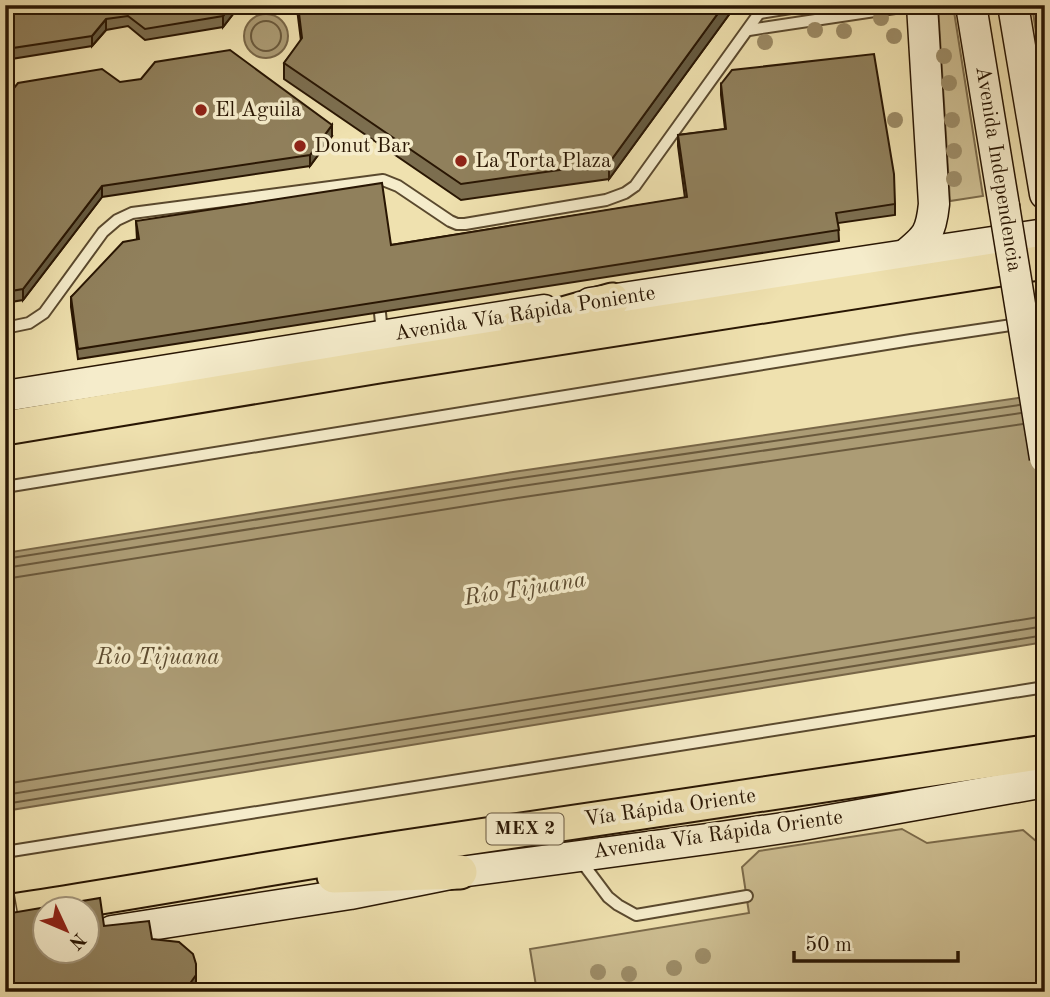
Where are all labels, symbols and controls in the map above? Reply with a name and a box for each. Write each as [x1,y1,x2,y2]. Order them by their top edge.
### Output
street label: Avenida Independencia [971,65,1025,273]
place label: El Aguila [215,100,301,121]
marker: El Aguila [193,102,209,118]
place label: Donut Bar [314,136,410,157]
marker: Donut Bar [292,138,308,154]
place label: La Torta Plaza [475,151,611,172]
marker: La Torta Plaza [453,153,469,169]
street label: Avenida Vía Rápida Poniente [393,283,657,345]
water label: Río Tijuana [461,568,588,611]
water label: Rio Tijuana [95,646,220,670]
street label: Vía Rápida Oriente [583,786,757,830]
street label: Avenida Vía Rápida Oriente [592,807,844,863]
road number: MEX 2 [486,814,564,844]
north arrow [32,895,102,965]
scale bar [794,920,959,964]
text: N [64,928,88,952]
text: 50 m [805,935,852,956]

